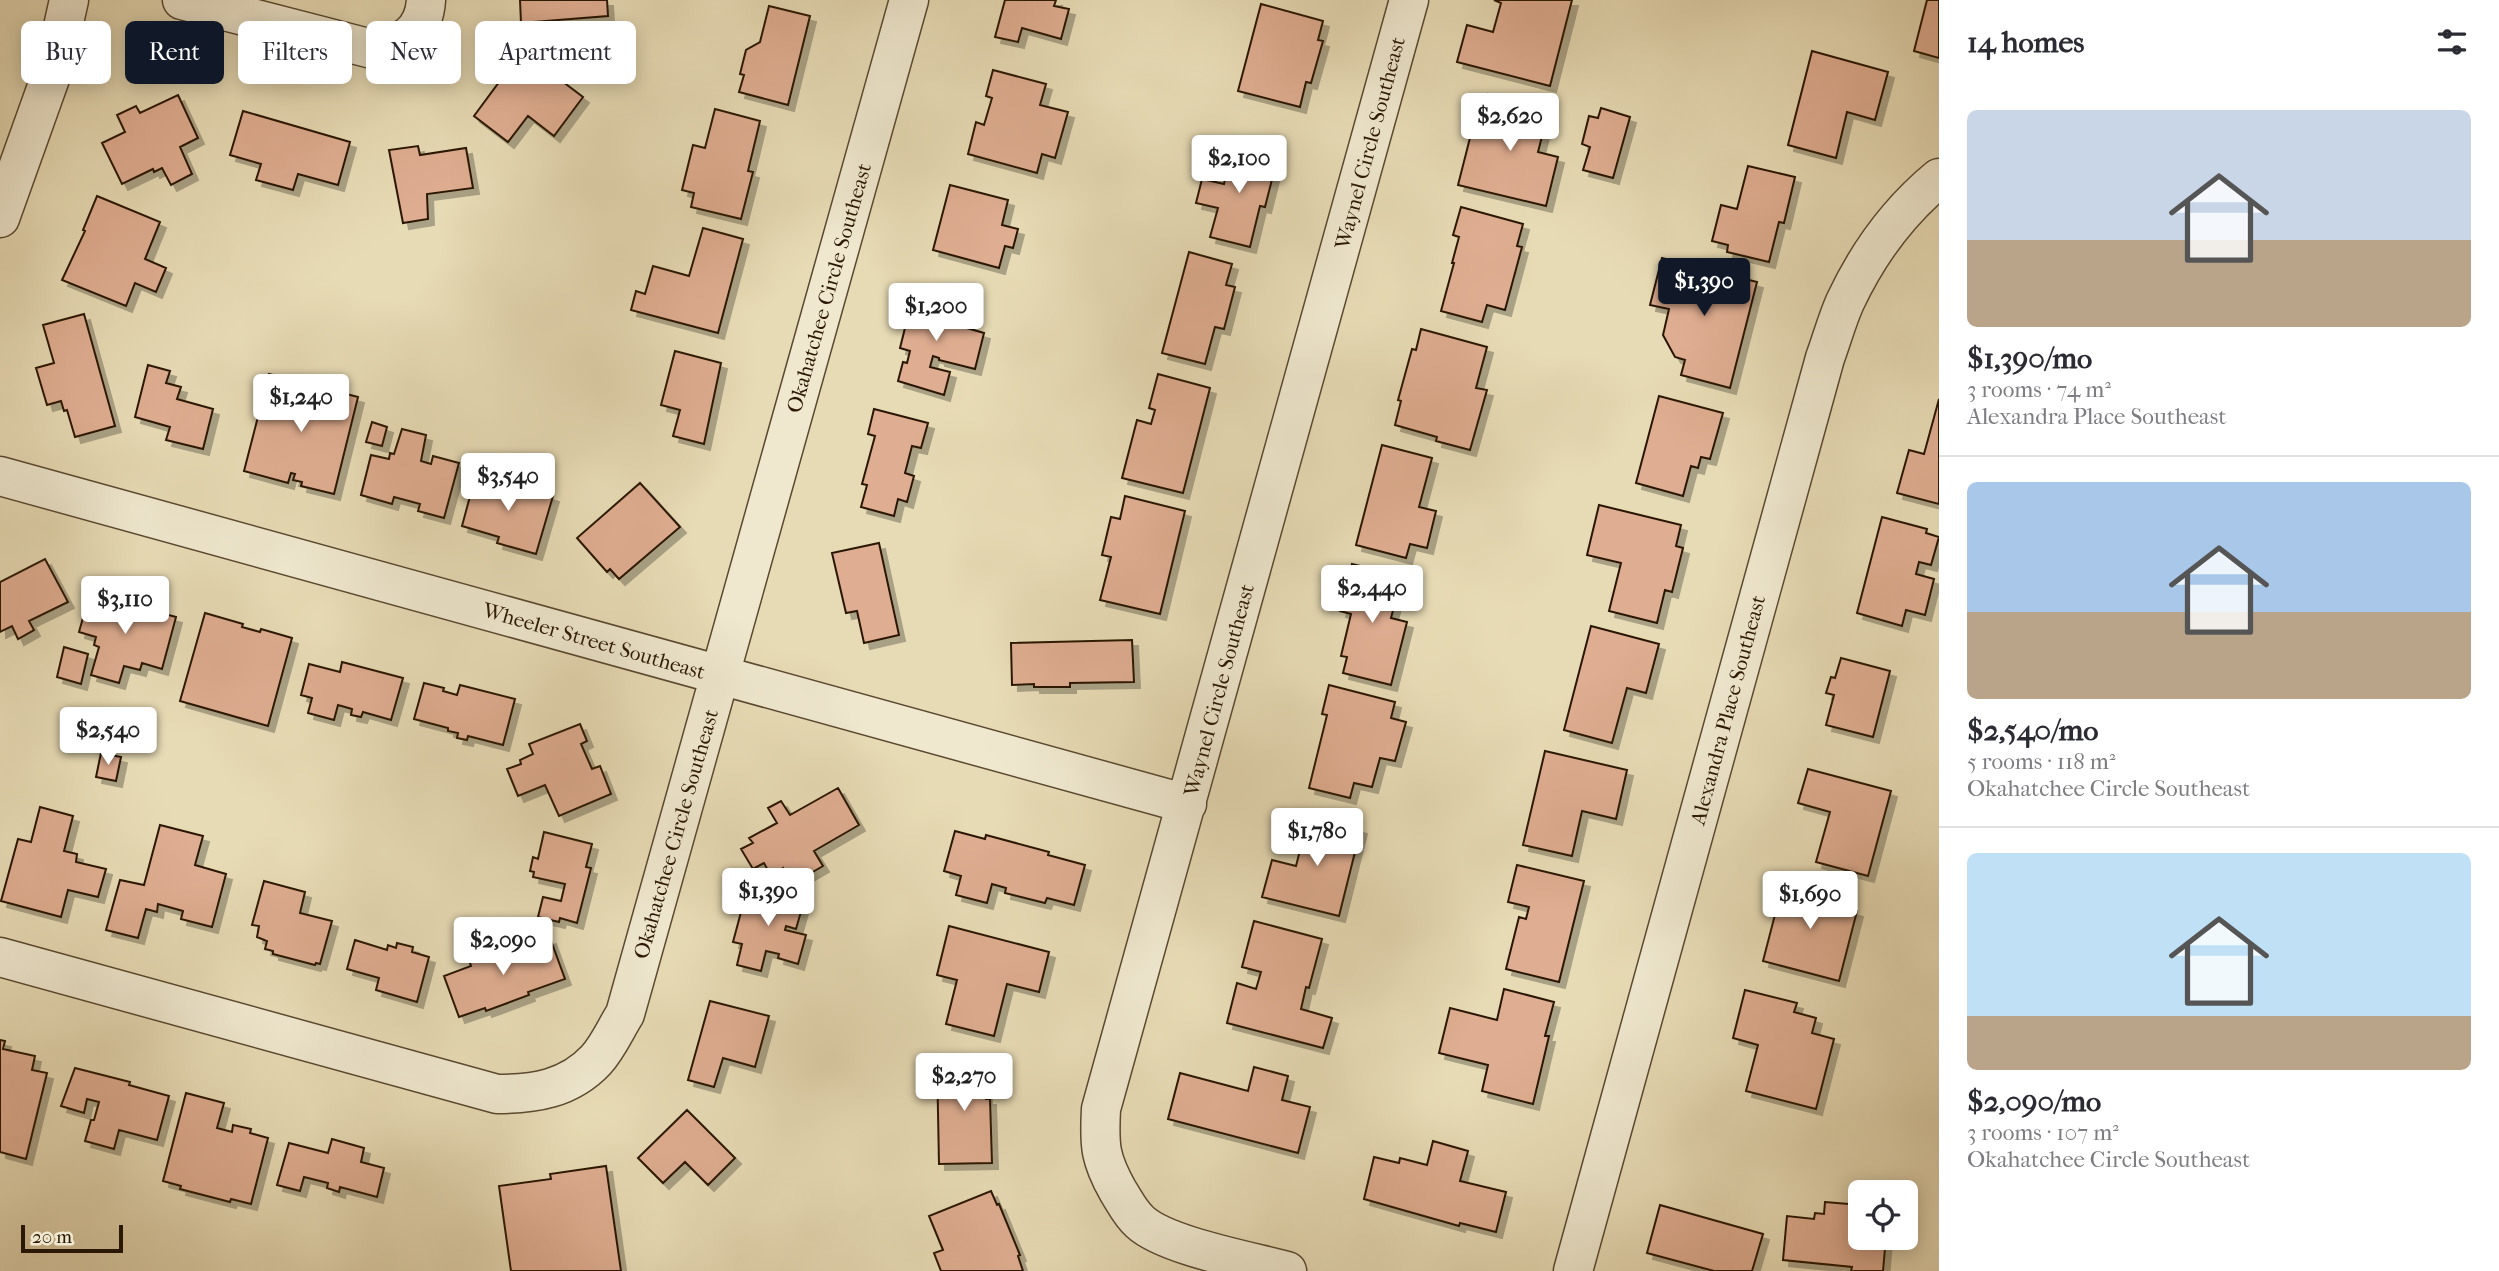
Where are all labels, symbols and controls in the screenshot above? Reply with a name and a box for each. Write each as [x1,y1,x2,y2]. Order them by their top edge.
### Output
chip: Buy [21,21,111,84]
chip: Rent [125,21,224,84]
chip: Filters [238,21,352,84]
chip: New [366,21,461,84]
chip: Apartment [475,21,636,84]
icon: filters [2433,23,2471,61]
text: 14 homes [1967,25,2084,60]
street label: Waynel Circle Southeast [1330,34,1410,253]
pin: $2,620 [1453,94,1567,153]
text: $2,620 [1477,102,1543,129]
pin: $2,100 [1182,136,1296,195]
text: $2,100 [1208,144,1270,171]
icon: home [2156,155,2282,281]
street label: Okahatchee Circle Southeast [782,160,876,416]
pin: $1,390 [1647,258,1761,318]
text: $1,390 [1674,267,1734,294]
pin: $1,200 [879,284,993,343]
text: $1,200 [905,292,967,319]
text: $1,390/mo [1967,341,2092,376]
pin: $1,240 [244,374,358,434]
text: 3 rooms · 74 m² [1967,376,2111,403]
text: $1,240 [269,383,333,410]
text: Alexandra Place Southeast [1967,403,2226,430]
pin: $3,540 [451,454,565,513]
text: $3,540 [477,462,539,489]
icon: home [2156,527,2282,653]
pin: $2,440 [1315,566,1429,625]
text: $2,440 [1337,574,1407,601]
pin: $3,110 [68,576,182,636]
street label: Waynel Circle Southeast [1179,581,1259,800]
text: $3,110 [97,585,153,612]
street label: Alexandra Place Southeast [1686,592,1770,828]
street label: Wheeler Street Southeast [479,597,708,684]
street label: Okahatchee Circle Southeast [629,706,723,962]
pin: $2,540 [51,708,165,767]
text: $2,540/mo [1967,713,2098,748]
text: $2,540 [76,716,140,743]
text: 5 rooms · 118 m² [1967,748,2115,775]
text: Okahatchee Circle Southeast [1967,775,2250,802]
pin: $1,780 [1260,808,1374,868]
text: $1,780 [1287,817,1347,844]
pin: $1,390 [711,869,825,928]
pin: $1,690 [1753,872,1867,931]
text: $1,390 [738,877,798,904]
text: $1,690 [1779,880,1841,907]
icon: home [2156,898,2282,1024]
pin: $2,090 [446,918,560,977]
text: $2,090 [470,926,536,953]
pin: $2,270 [907,1054,1021,1113]
text: $2,270 [932,1062,996,1089]
text: $2,090/mo [1967,1084,2101,1119]
text: 3 rooms · 107 m² [1967,1119,2119,1146]
text: Okahatchee Circle Southeast [1967,1146,2250,1173]
map controls [1848,1180,1918,1250]
button: locate [1848,1180,1918,1250]
scale bar [21,1222,122,1254]
text: 20 m [32,1226,72,1248]

